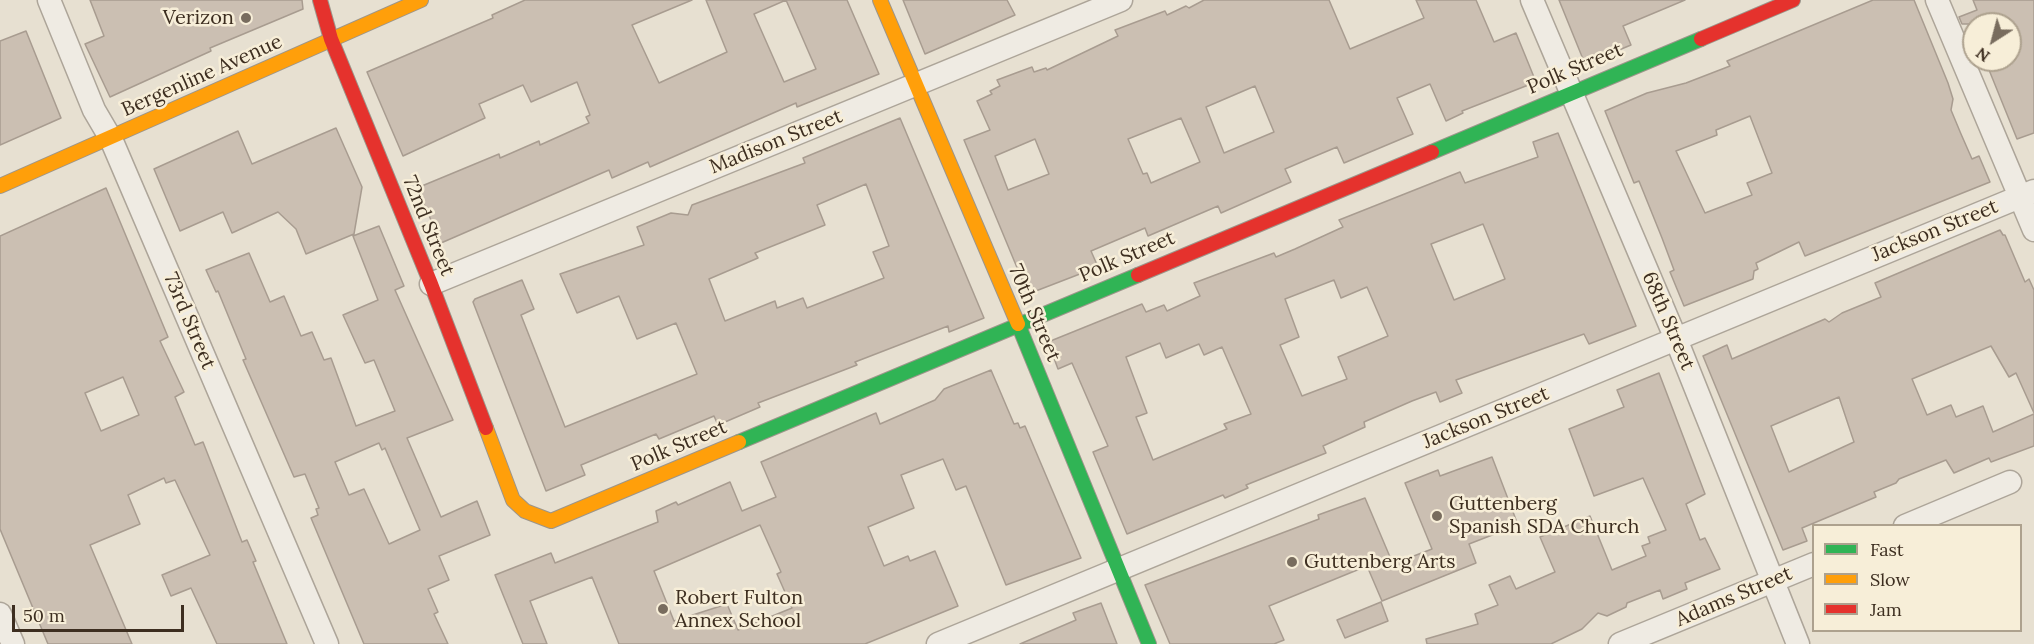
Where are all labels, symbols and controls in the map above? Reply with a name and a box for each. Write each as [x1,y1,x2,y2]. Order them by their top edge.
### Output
place label: Verizon [163,6,234,30]
marker: Verizon [239,11,253,25]
north arrow [1962,12,2022,72]
street label: Bergenline Avenue [118,30,286,122]
street label: Polk Street [1523,38,1627,100]
text: N [1972,43,1993,67]
street label: Madison Street [706,104,846,180]
street label: 72nd Street [397,172,459,280]
street label: Jackson Street [1868,195,2002,267]
street label: Polk Street [1075,226,1179,288]
street label: 70th Street [1003,261,1065,365]
street label: 68th Street [1637,268,1699,374]
street label: 73rd Street [158,269,220,373]
street label: Jackson Street [1419,382,1553,454]
street label: Polk Street [627,415,731,477]
place label: Guttenberg Spanish SDA Church [1449,492,1639,539]
marker: Guttenberg Spanish SDA Church [1430,509,1444,523]
legend [1812,524,2022,632]
text: Fast [1870,538,1904,561]
place label: Guttenberg Arts [1304,550,1455,574]
marker: Guttenberg Arts [1285,555,1299,569]
street label: Adams Street [1672,562,1796,632]
text: Slow [1870,568,1910,591]
place label: Robert Fulton Annex School [675,586,803,633]
scale bar [15,593,188,631]
text: Jam [1870,598,1902,621]
marker: Robert Fulton Annex School [656,602,670,616]
text: 50 m [23,604,65,627]

